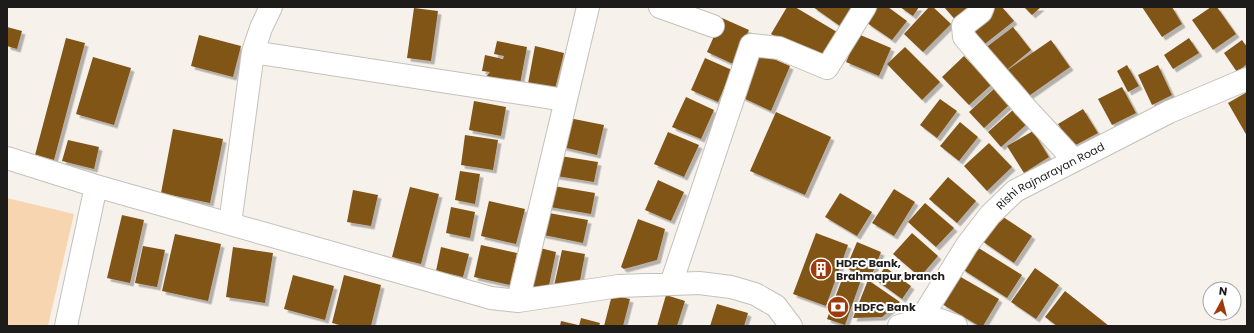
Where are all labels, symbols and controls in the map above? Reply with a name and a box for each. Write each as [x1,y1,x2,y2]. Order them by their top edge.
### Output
street label: Rishi Rajnarayan Road [992,139,1107,213]
place label: HDFC Bank, Brahmapur branch [836,255,945,284]
building icon: HDFC Bank, Brahmapur branch [808,256,834,282]
north arrow [1202,281,1242,321]
text: N [1218,283,1228,300]
bank icon: HDFC Bank [825,294,851,320]
place label: HDFC Bank [854,299,916,315]

